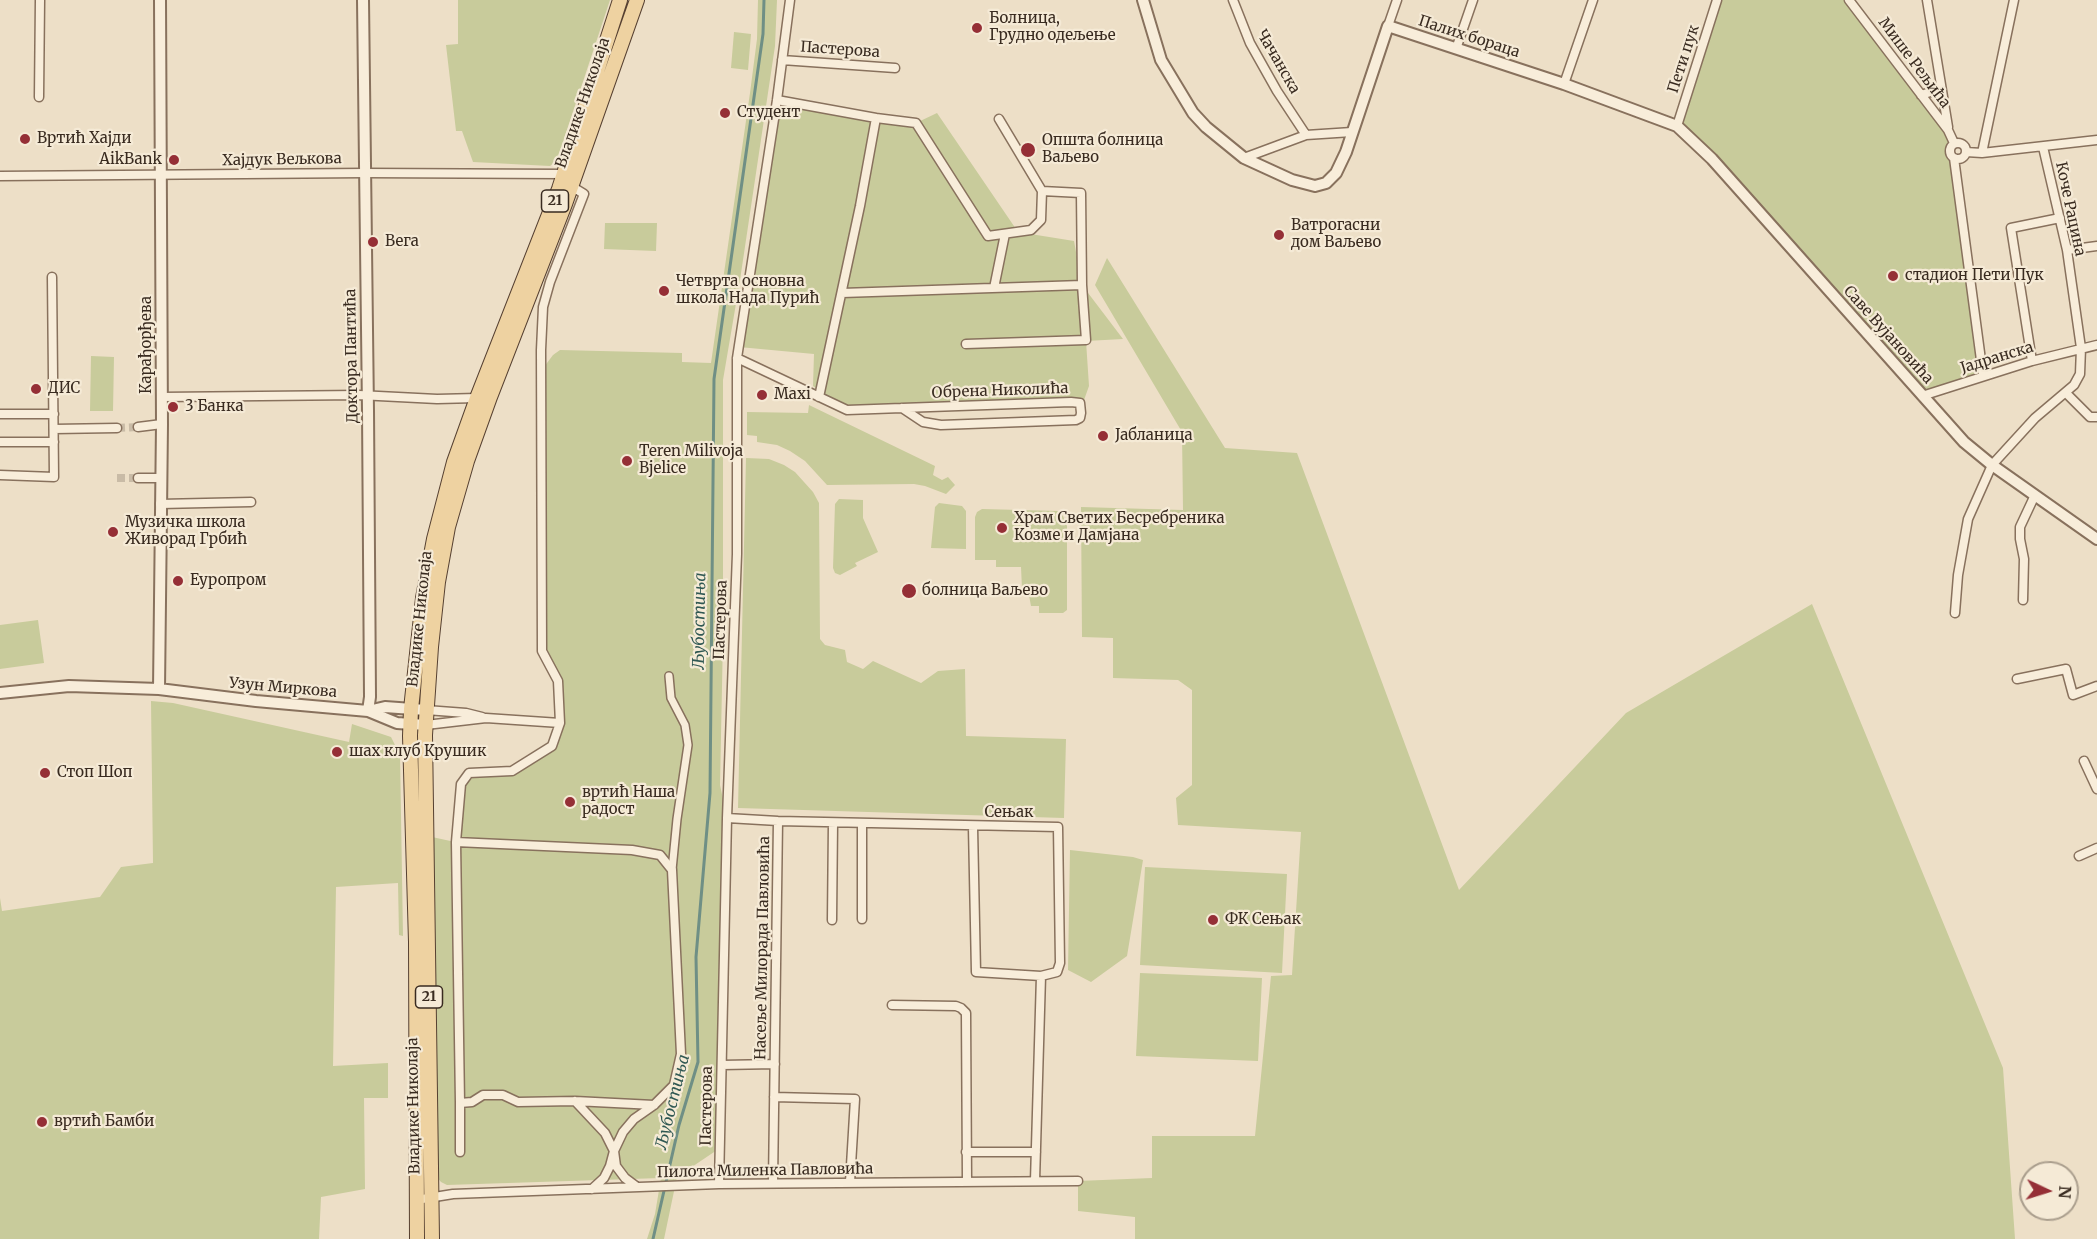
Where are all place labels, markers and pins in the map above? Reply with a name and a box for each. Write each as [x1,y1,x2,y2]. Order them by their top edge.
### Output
place label: Болница, Грудно одељење [989,10,1116,45]
marker: Болница, Грудно одељење [970,21,984,35]
place label: Студент [737,104,800,122]
marker: Студент [718,106,732,120]
place label: Вртић Хајди [37,130,132,148]
marker: Вртић Хајди [18,132,32,146]
place label: Општа болница Ваљево [1042,132,1163,167]
marker: Општа болница Ваљево [1019,141,1037,159]
place label: AikBank [99,151,162,169]
marker: AikBank [167,153,181,167]
place label: Ватрогасни дом Ваљево [1291,217,1381,252]
marker: Ватрогасни дом Ваљево [1272,228,1286,242]
place label: Вега [385,233,419,251]
marker: Вега [366,235,380,249]
place label: стадион Пети Пук [1905,267,2044,285]
marker: стадион Пети Пук [1886,269,1900,283]
place label: Четврта основна школа Нада Пурић [676,273,819,308]
marker: Четврта основна школа Нада Пурић [657,284,671,298]
place label: ДИС [48,380,80,398]
marker: ДИС [29,382,43,396]
place label: Maxi [774,386,811,404]
marker: Maxi [755,388,769,402]
place label: 3 Банка [185,398,243,416]
marker: 3 Банка [166,400,180,414]
place label: Јабланица [1115,427,1193,445]
marker: Јабланица [1096,429,1110,443]
place label: Teren Milivoja Bjelice [639,443,743,478]
marker: Teren Milivoja Bjelice [620,454,634,468]
place label: Храм Светих Бесребреника Козме и Дамјана [1014,510,1224,545]
place label: Музичка школа Живорад Грбић [125,514,247,549]
marker: Храм Светих Бесребреника Козме и Дамјана [995,521,1009,535]
marker: Музичка школа Живорад Грбић [106,525,120,539]
place label: Еуропром [190,572,267,590]
marker: Еуропром [171,574,185,588]
marker: болница Ваљево [900,582,918,600]
place label: болница Ваљево [922,582,1048,600]
place label: шах клуб Крушик [349,743,486,761]
marker: шах клуб Крушик [330,745,344,759]
place label: Стоп Шоп [57,764,133,782]
marker: Стоп Шоп [38,766,52,780]
place label: вртић Наша радост [582,784,675,819]
marker: вртић Наша радост [563,795,577,809]
place label: ФК Сењак [1225,911,1301,929]
marker: ФК Сењак [1206,913,1220,927]
place label: вртић Бамби [54,1113,154,1131]
marker: вртић Бамби [35,1115,49,1129]

